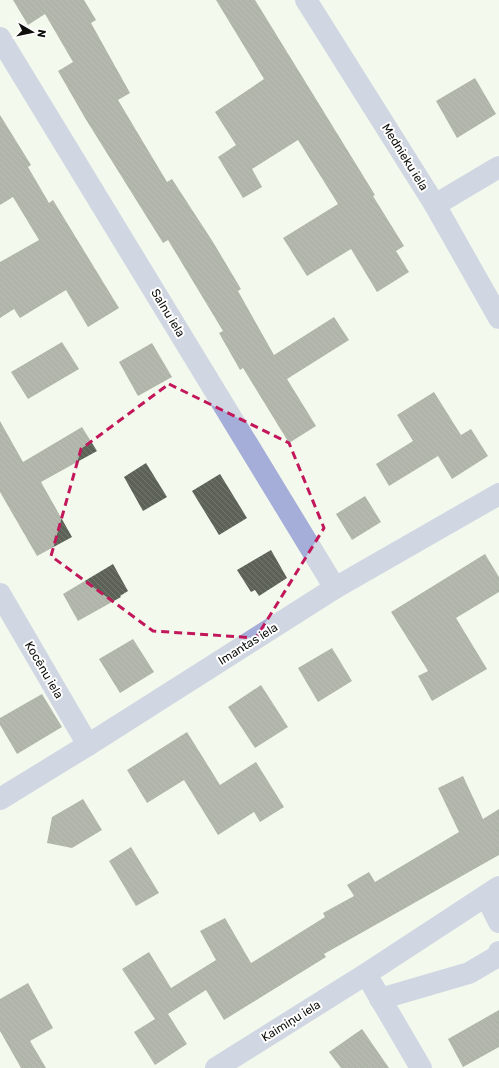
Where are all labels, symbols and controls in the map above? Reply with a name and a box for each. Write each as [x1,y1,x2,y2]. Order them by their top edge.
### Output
north arrow [12,12,52,52]
text: N [34,29,48,38]
street label: Mednieku iela [379,121,431,193]
street label: Salnu iela [148,286,188,340]
street label: Imantas iela [216,620,280,668]
street label: Kocēnu iela [22,639,66,701]
street label: Kaimiņu iela [259,997,323,1045]

